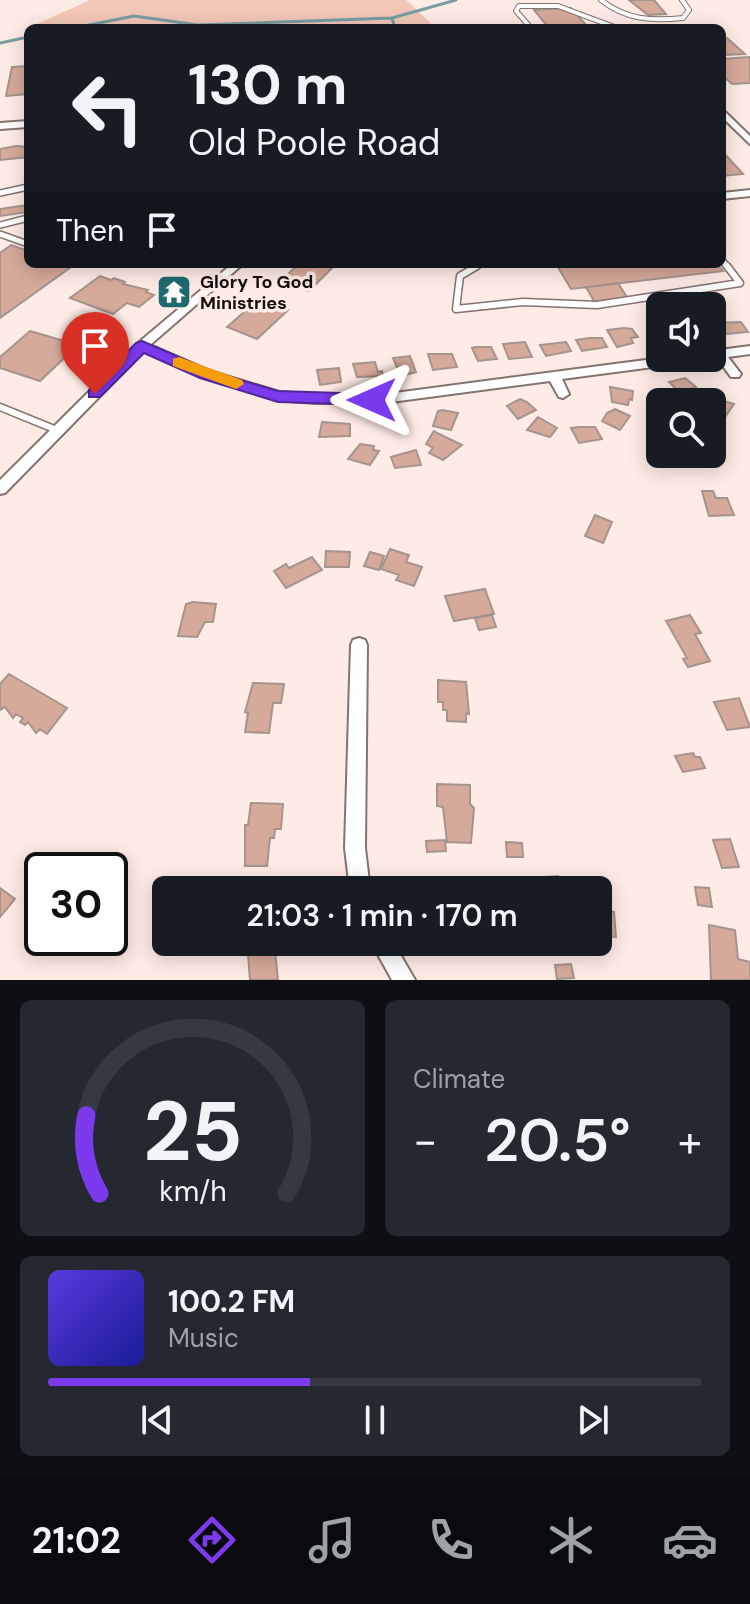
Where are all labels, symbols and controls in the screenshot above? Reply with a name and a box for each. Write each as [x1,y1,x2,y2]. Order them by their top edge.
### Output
text: 130 m [188,48,347,121]
icon: left [56,56,160,160]
text: Old Poole Road [188,119,440,166]
icon: arrive [140,208,184,252]
text: Then [56,211,124,250]
place label: Glory To God Ministries [200,270,313,315]
temple icon: Glory To God Ministries [155,273,193,311]
map controls [646,292,726,468]
button: sound [646,292,726,372]
pin [61,312,129,394]
icon: arrive [73,324,117,368]
position arrow [330,358,414,442]
button: search [646,388,726,468]
speed limit sign: 30 [24,852,128,956]
text: 21:03 · 1 min · 170 m [246,896,518,935]
text: Climate [413,1062,505,1096]
text: 25 [143,1077,242,1186]
text: 20.5° [484,1101,631,1180]
text: − [413,1112,437,1170]
text: + [678,1112,702,1170]
text: km/h [159,1173,226,1210]
text: 100.2 FM [168,1282,295,1321]
text: Music [168,1321,239,1355]
icon: previous [135,1398,179,1442]
icon: pause [353,1398,397,1442]
icon: next [571,1398,615,1442]
icon: directions [184,1512,240,1568]
icon: music [304,1512,360,1568]
icon: phone [423,1512,479,1568]
icon: climate [543,1512,599,1568]
icon: car [662,1512,718,1568]
text: 21:02 [32,1517,121,1564]

